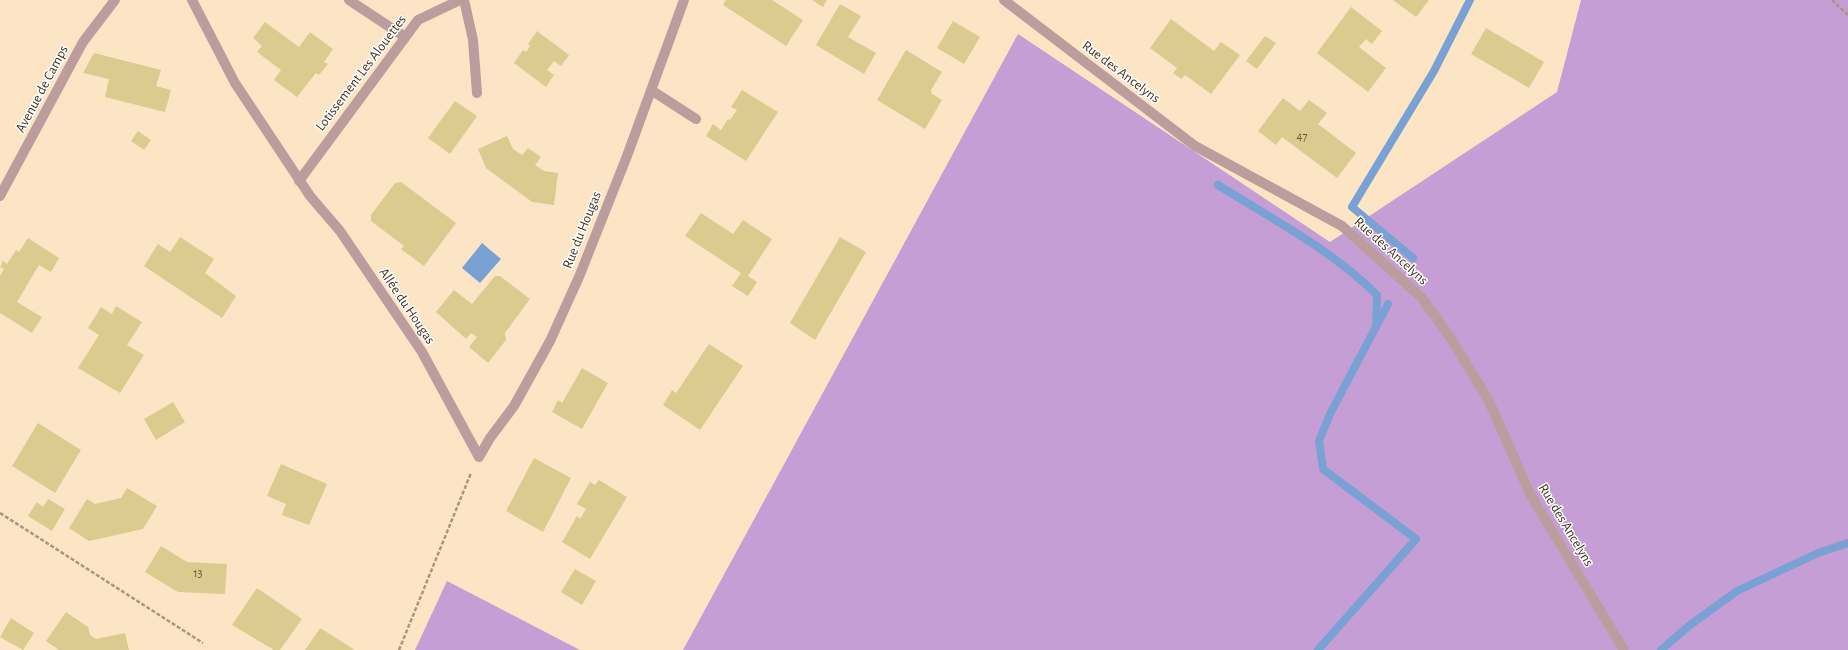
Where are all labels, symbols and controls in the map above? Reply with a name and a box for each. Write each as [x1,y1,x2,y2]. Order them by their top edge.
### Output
street label: Lotissement Les Alouettes [312,12,410,134]
street label: Rue des Ancelyns [1079,37,1163,107]
street label: Avenue de Camps [12,43,72,135]
house number: 47 [1297,129,1307,143]
street label: Rue du Hougas [559,189,605,271]
street label: Rue des Ancelyns [1351,214,1431,288]
street label: Allée du Hougas [375,265,439,347]
street label: Rue des Ancelyns [1535,481,1597,569]
house number: 13 [193,566,203,580]

